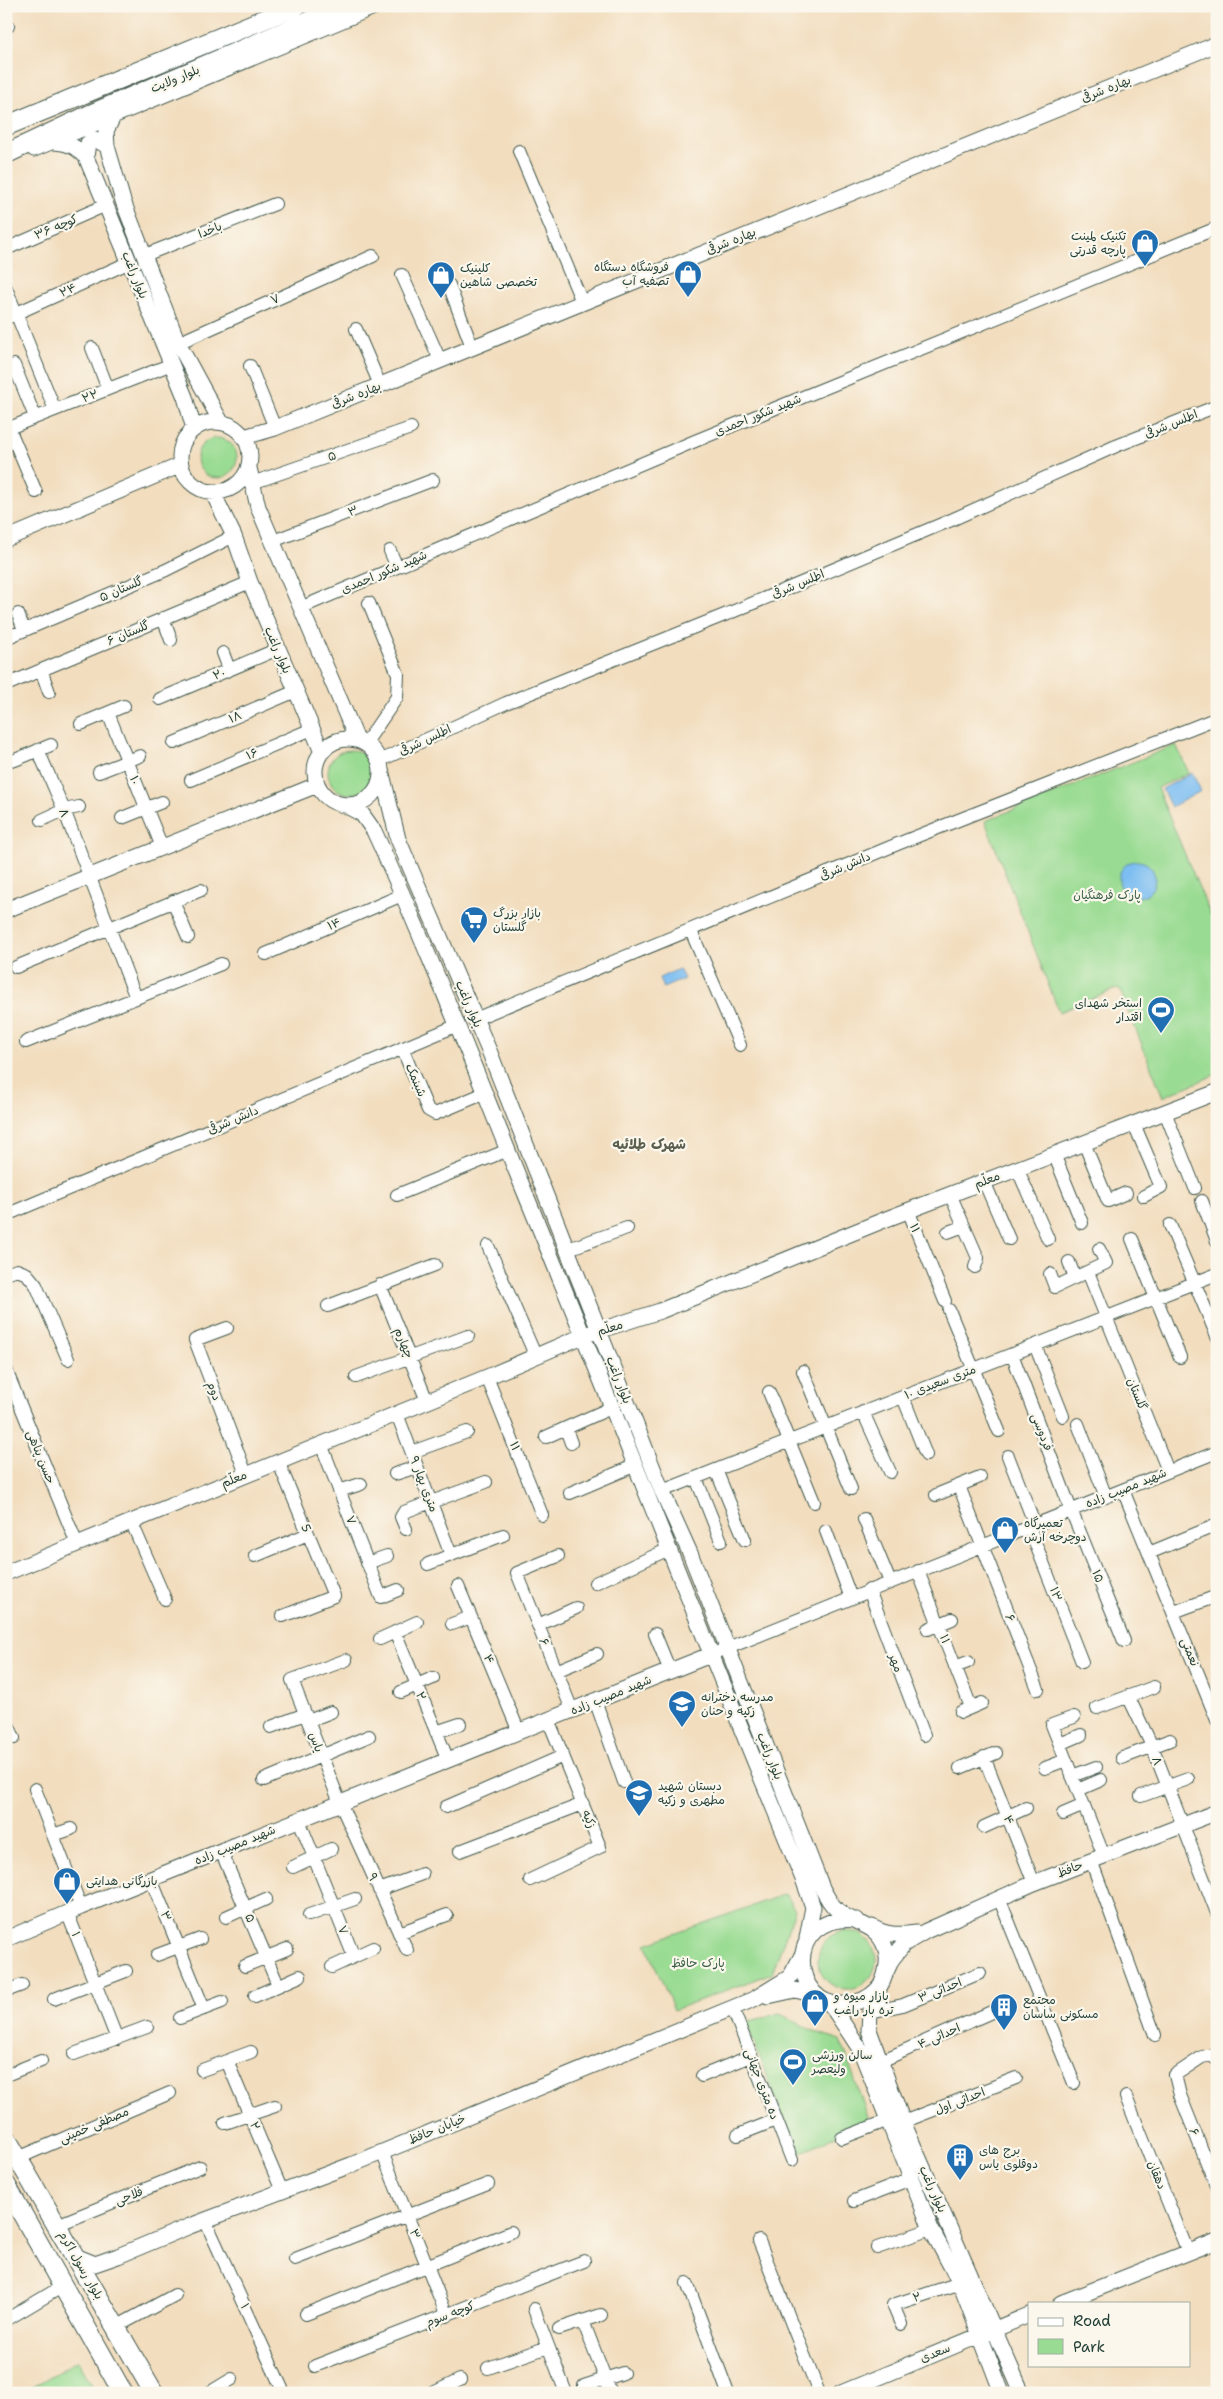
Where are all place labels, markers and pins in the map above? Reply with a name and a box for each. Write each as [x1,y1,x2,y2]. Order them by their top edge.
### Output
place label: تکنیک لمینت پارچه قدرتی [1070,228,1127,258]
shop icon: تکنیک لمینت پارچه قدرتی [1130,228,1160,267]
place label: فروشگاه دستگاه تصفیه آب [594,259,669,289]
shop icon: فروشگاه دستگاه تصفیه آب [673,259,703,298]
shop icon: کلینیک تخصصی شاهین [426,260,456,299]
place label: کلینیک تخصصی شاهین [460,260,537,290]
supermarket icon: بازار بزرگ گلستان [459,905,489,944]
place label: بازار بزرگ گلستان [493,905,541,935]
place label: استخر شهدای اقتدار [1075,995,1142,1025]
sports icon: استخر شهدای اقتدار [1146,995,1176,1034]
shop icon: تعمیرگاه دوچرخه آرش [990,1515,1020,1554]
place label: تعمیرگاه دوچرخه آرش [1024,1515,1087,1545]
school or university icon: مدرسه دخترانه زکیه و حنان [667,1689,697,1728]
place label: مدرسه دخترانه زکیه و حنان [701,1689,773,1719]
school or university icon: دبستان شهید مطهری و زکیه [624,1778,654,1817]
place label: دبستان شهید مطهری و زکیه [658,1778,725,1808]
shop icon: بازرگانی هدایتی [52,1866,82,1905]
place label: بازرگانی هدایتی [86,1873,158,1889]
shop icon: بازار میوه و تره بار راغب [800,1988,830,2027]
place label: بازار میوه و تره بار راغب [833,1988,894,2018]
building icon: مجتمع مسکونی ساسان [989,1992,1019,2031]
place label: مجتمع مسکونی ساسان [1023,1992,1098,2022]
sports icon: سالن ورزشی ولیعصر [778,2047,808,2086]
place label: سالن ورزشی ولیعصر [811,2047,872,2077]
building icon: برج های دوقلوی یاس [945,2142,975,2181]
place label: برج های دوقلوی یاس [979,2142,1038,2172]

